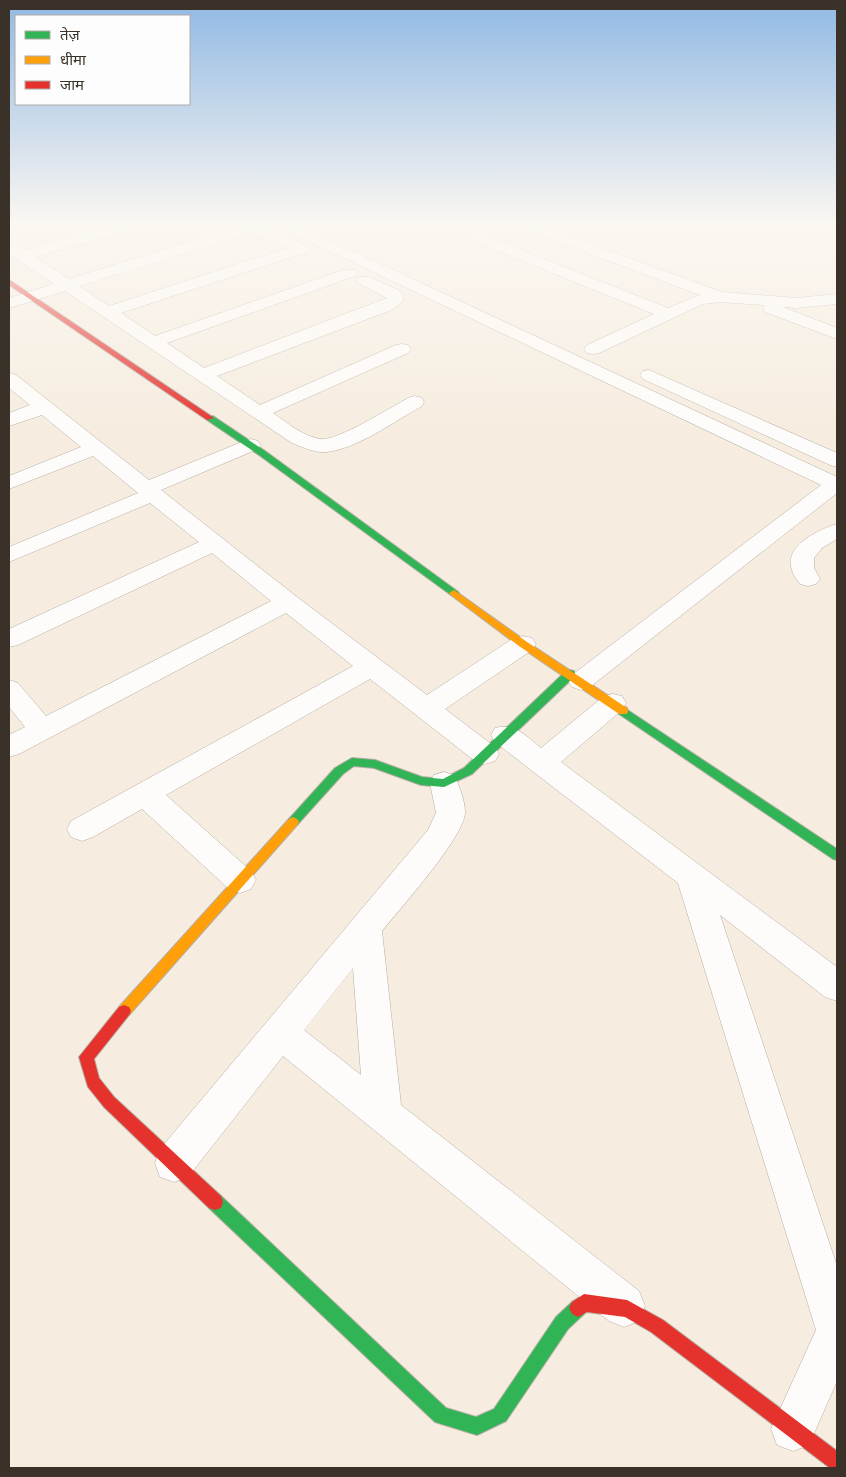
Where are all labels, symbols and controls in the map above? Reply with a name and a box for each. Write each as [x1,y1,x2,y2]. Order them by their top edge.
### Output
legend [15,15,190,105]
text: तेज़ [60,26,81,43]
text: धीमा [60,51,87,68]
text: जाम [60,76,85,93]

